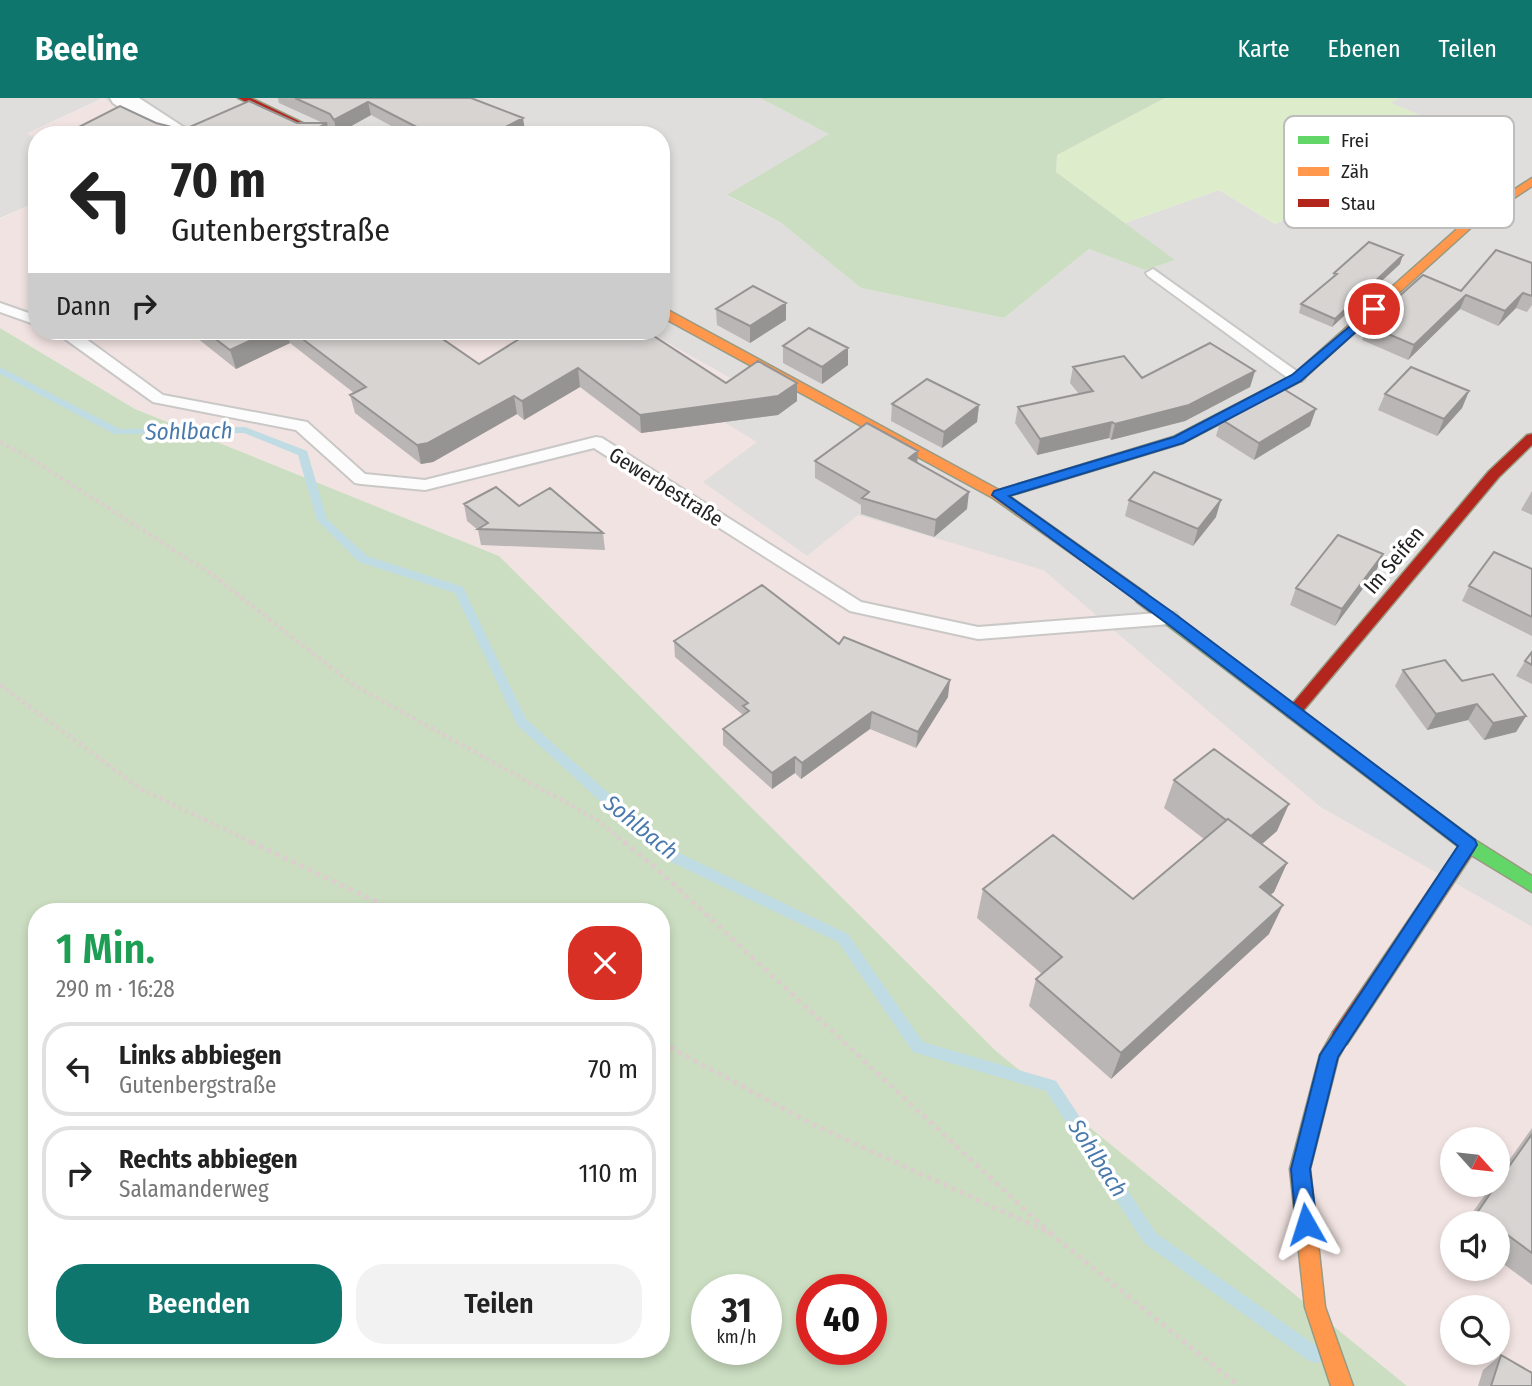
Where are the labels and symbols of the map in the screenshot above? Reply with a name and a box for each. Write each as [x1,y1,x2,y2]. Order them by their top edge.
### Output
legend [1284,116,1514,228]
text: Frei [1341,129,1369,152]
text: Zäh [1341,160,1369,183]
text: Stau [1341,192,1376,215]
pin [1344,279,1404,339]
water label: Sohlbach [144,416,233,446]
street label: Gewerbestraße [604,442,728,532]
street label: Im Seifen [1358,521,1430,599]
water label: Sohlbach [598,788,684,865]
water label: Sohlbach [1062,1113,1134,1202]
north arrow [1440,1127,1510,1197]
position arrow [1269,1187,1343,1261]
speed limit sign: 40 [796,1274,887,1365]

